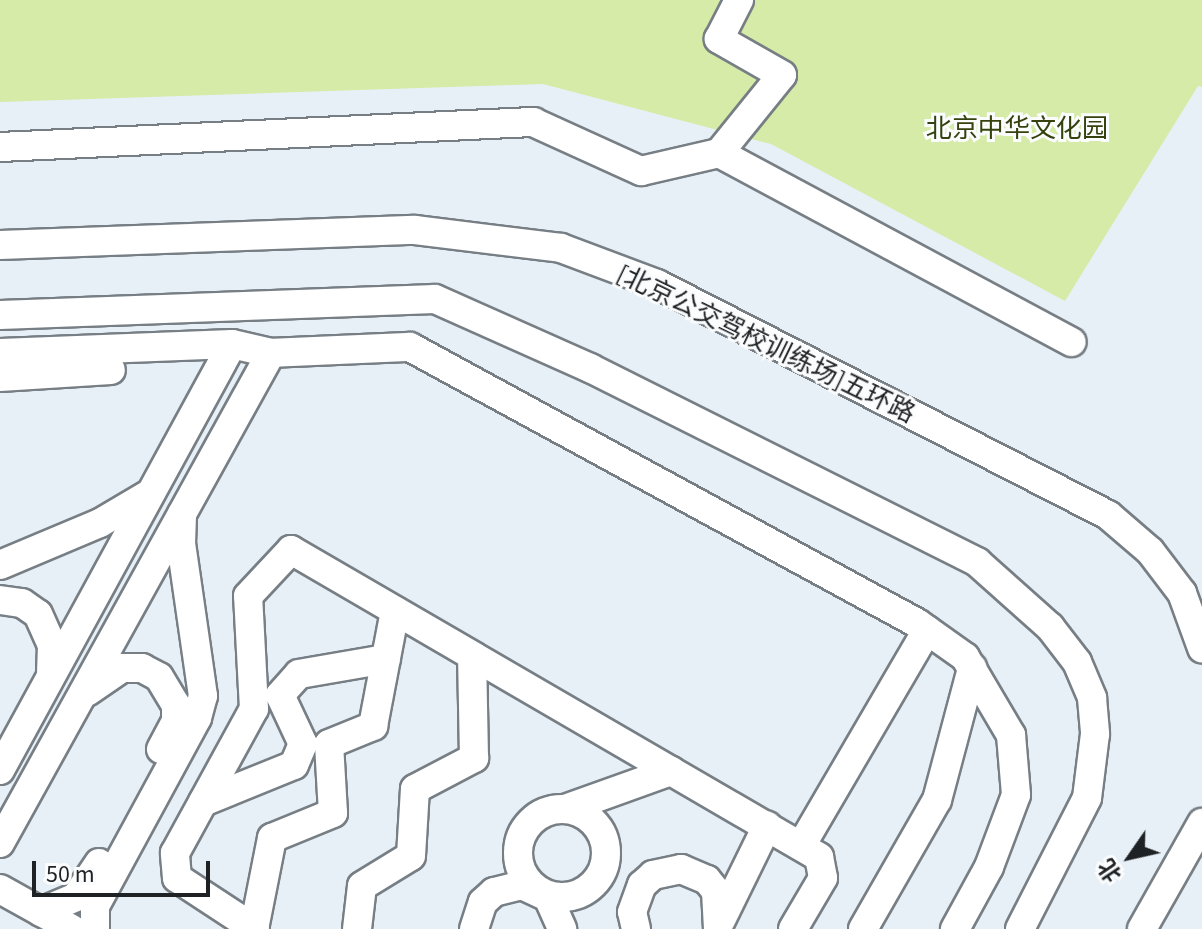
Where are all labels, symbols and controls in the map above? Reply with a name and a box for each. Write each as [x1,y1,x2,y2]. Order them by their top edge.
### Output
park label: 北京中华文化园 [926,113,1108,145]
street label: [北京公交驾校训练场]五环路 [612,258,920,430]
north arrow [1090,817,1170,897]
scale bar [36,845,214,895]
text: 北 [1091,852,1130,889]
text: 50 m [46,857,95,892]

